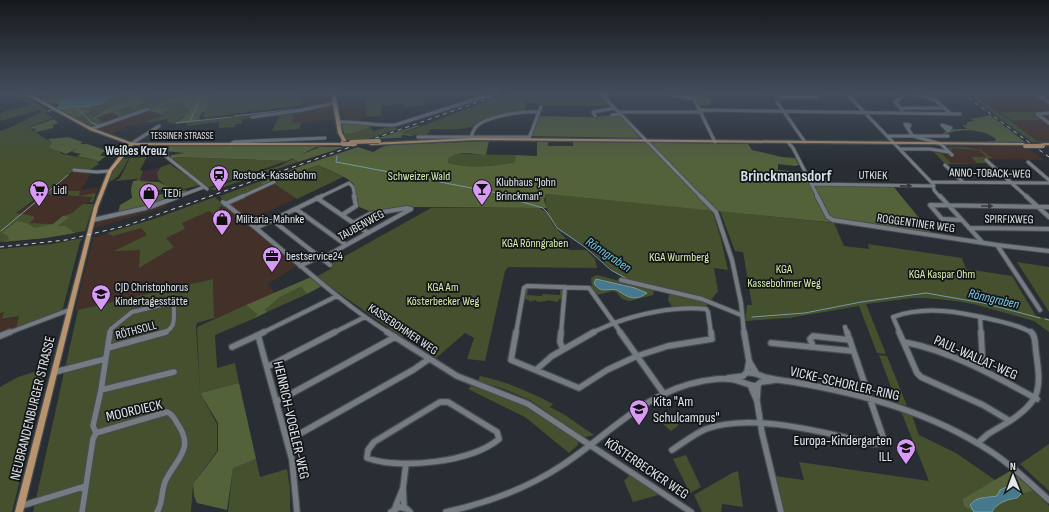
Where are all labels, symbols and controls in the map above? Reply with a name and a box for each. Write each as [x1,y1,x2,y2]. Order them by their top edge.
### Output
street label: TESSINER STRASSE [150,130,214,142]
district label: Weißes Kreuz [105,143,167,159]
station icon: Rostock-Kassebohm [208,164,230,192]
street label: ANNO-TOBACK-WEG [948,165,1031,182]
district label: Brinckmansdorf [740,167,833,186]
place label: Rostock-Kassebohm [233,168,316,183]
street label: UTKIEK [858,168,888,183]
park label: Schweizer Wald [388,169,450,184]
place label: Klubhaus "John Brinckman" [496,175,556,204]
bar icon: Klubhaus "John Brinckman" [471,178,493,206]
supermarket icon: Lidl [28,179,50,207]
shop icon: TEDi [138,182,160,210]
place label: Lidl [53,183,67,198]
one-way arrow [900,183,913,189]
place label: TEDi [163,186,181,201]
one-way arrow [981,203,993,210]
street label: TAUBENWEG [336,207,387,244]
shop icon: Militaria-Mahnke [211,208,233,236]
street label: ROGGENTINER WEG [876,211,956,236]
place label: Militaria-Mahnke [236,212,304,227]
street label: SPIRFIXWEG [984,212,1034,227]
water label: Rönngraben [583,234,635,276]
park label: KGA Rönngraben [502,236,568,251]
office icon: bestservice24 [261,245,283,273]
place label: bestservice24 [286,249,343,264]
park label: KGA Wurmberg [649,250,709,265]
park label: KGA Kassebohmer Weg [747,262,821,291]
park label: KGA Kaspar Ohm [909,267,975,282]
place label: CJD Christophorus Kindertagesstätte [115,280,188,309]
park label: KGA Am Kösterbecker Weg [407,280,480,309]
school or university icon: CJD Christophorus Kindertagesstätte [90,283,112,311]
water label: Rönngraben [967,285,1021,313]
street label: KASSEBOHMER WEG [365,301,441,358]
street label: RÖTHSOLL [114,318,159,343]
street label: PAUL-WALLAT-WEG [931,331,1020,384]
street label: NEUBRANDENBURGER STRASSE [6,334,59,482]
street label: HEINRICH-VOGELER-WEG [270,360,313,481]
street label: VICKE-SCHORLER-RING [788,363,901,404]
place label: Kita "Am Schulcampus" [653,393,720,426]
street label: MOORDIECK [104,396,164,425]
school or university icon: Kita "Am Schulcampus" [628,398,650,426]
place label: Europa-Kindergarten ILL [794,432,892,465]
street label: KÖSTERBECKER WEG [601,434,692,503]
school or university icon: Europa-Kindergarten ILL [895,437,917,465]
north arrow [993,456,1033,496]
text: N [1010,460,1016,473]

